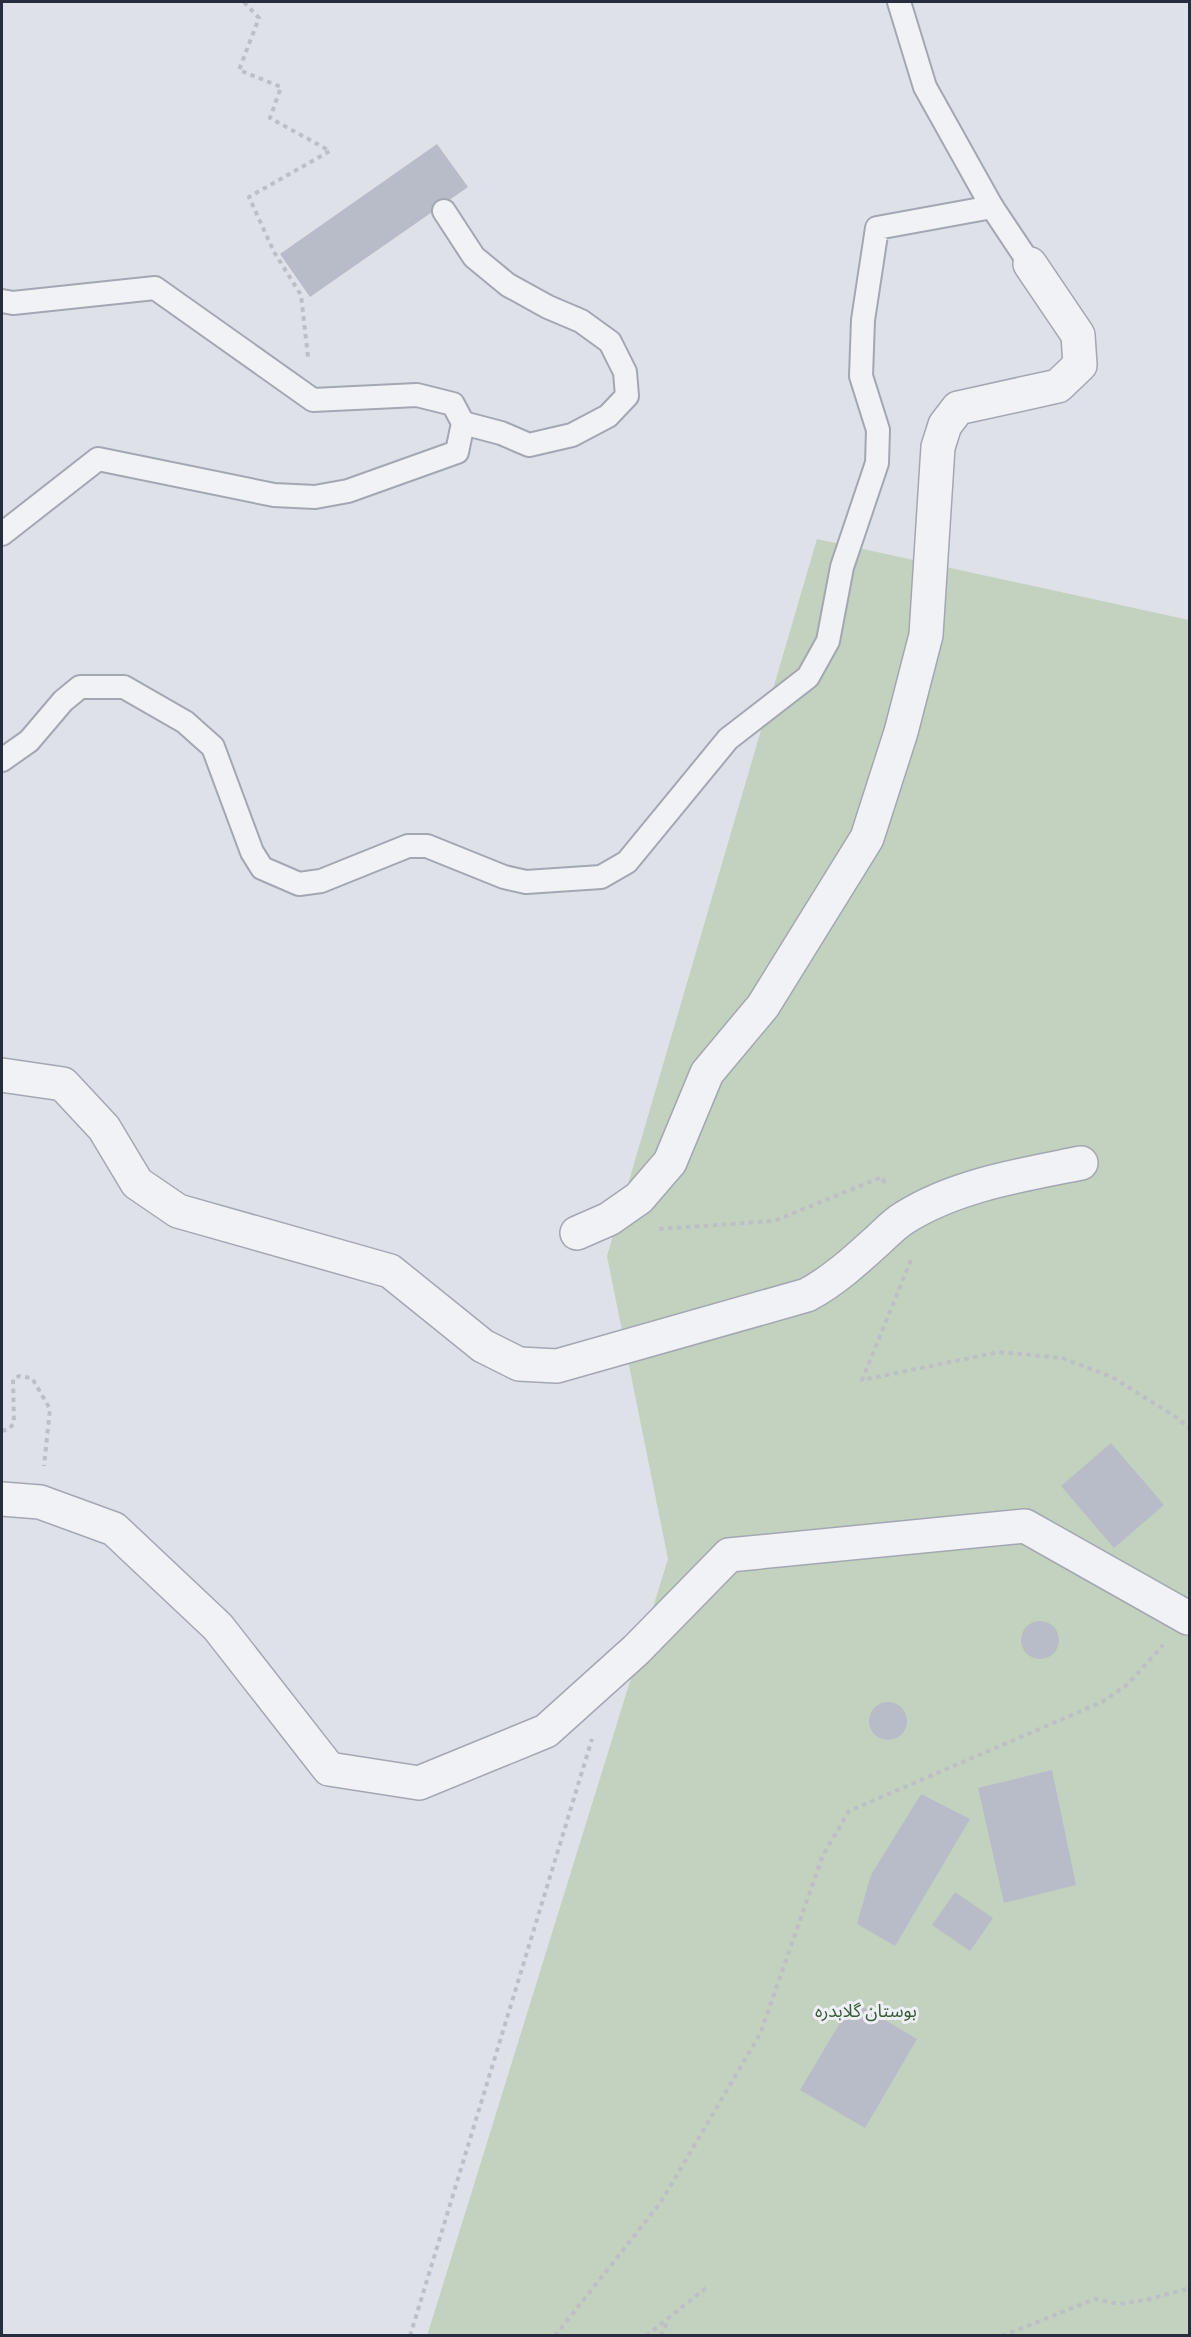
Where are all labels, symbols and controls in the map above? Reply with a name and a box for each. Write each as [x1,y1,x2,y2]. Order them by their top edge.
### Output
park label: بوستان گلابدره [815,2000,917,2022]

